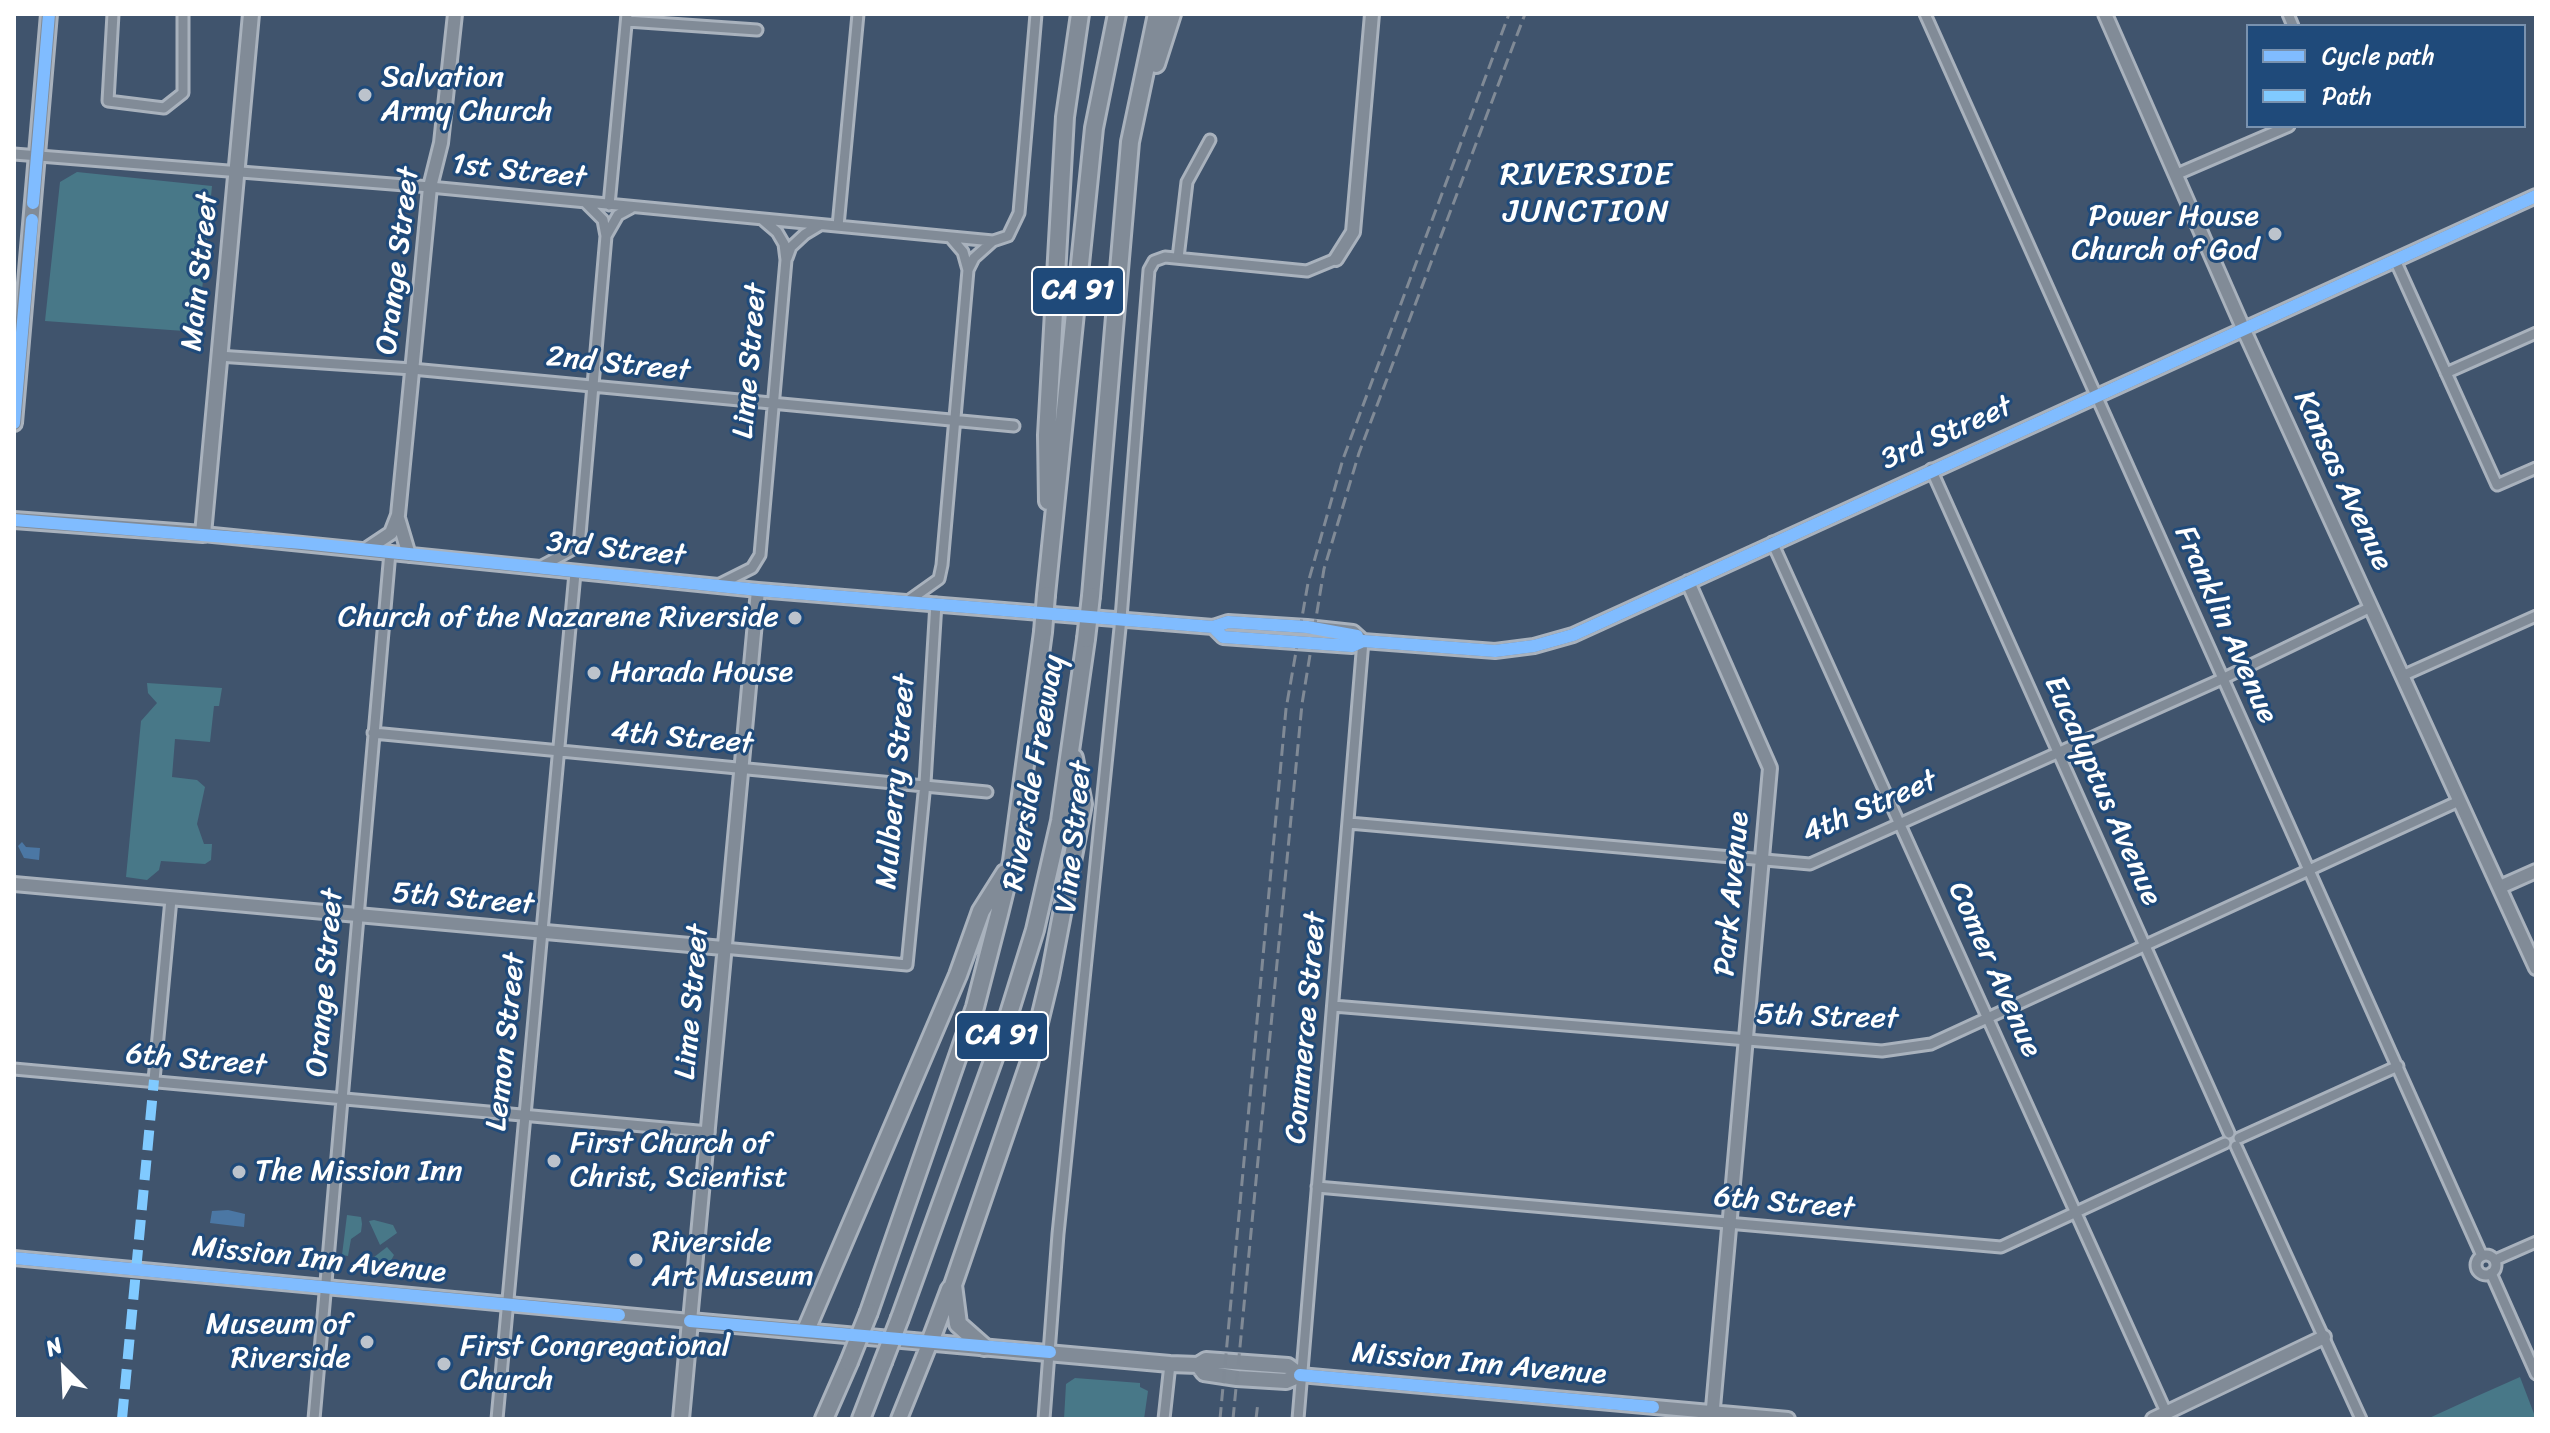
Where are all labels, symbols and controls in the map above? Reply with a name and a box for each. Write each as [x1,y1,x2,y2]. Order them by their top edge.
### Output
legend [2246,24,2526,128]
text: Cycle path [2322,35,2435,77]
place label: Salvation Army Church [381,60,553,130]
text: Path [2322,75,2372,117]
marker: Salvation Army Church [356,86,374,104]
street label: 1st Street [450,147,588,197]
district label: RIVERSIDE JUNCTION [1501,157,1673,232]
street label: Orange Street [370,165,428,357]
street label: Main Street [175,191,227,353]
place label: Power House Church of God [2072,199,2259,270]
marker: Power House Church of God [2266,225,2284,243]
road number: CA 91 [1032,267,1124,315]
street label: Lime Street [726,282,776,440]
street label: 2nd Street [544,340,692,390]
street label: Kansas Avenue [2285,385,2399,577]
street label: 3rd Street [1876,389,2018,479]
street label: Franklin Avenue [2165,521,2285,729]
street label: 3rd Street [545,525,687,575]
place label: Church of the Nazarene Riverside [338,600,779,636]
marker: Church of the Nazarene Riverside [786,609,804,627]
street label: Riverside Freeway [997,652,1073,894]
place label: Harada House [610,655,793,691]
marker: Harada House [585,664,603,682]
street label: Eucalyptus Avenue [2035,671,2169,911]
street label: Mulberry Street [870,673,924,891]
street label: 4th Street [609,715,755,763]
street label: Vine Street [1049,759,1101,915]
street label: 4th Street [1797,764,1943,852]
street label: Park Avenue [1708,810,1758,978]
street label: 5th Street [391,876,535,924]
street label: Comer Avenue [1939,877,2049,1063]
street label: Orange Street [300,888,352,1078]
street label: Commerce Street [1279,911,1335,1145]
street label: Lime Street [668,923,718,1081]
street label: Lemon Street [480,951,534,1133]
street label: 5th Street [1755,998,1899,1038]
road number: CA 91 [956,1012,1048,1060]
street label: 6th Street [124,1037,268,1085]
place label: First Church of Christ, Scientist [570,1126,787,1196]
marker: First Church of Christ, Scientist [545,1152,563,1170]
place label: The Mission Inn [255,1154,462,1190]
marker: The Mission Inn [230,1163,248,1181]
street label: 6th Street [1712,1180,1856,1228]
place label: Riverside Art Museum [652,1225,814,1296]
street label: Mission Inn Avenue [190,1230,448,1292]
marker: Riverside Art Museum [627,1251,645,1269]
place label: Museum of Riverside [206,1307,351,1378]
text: N [39,1326,69,1368]
north arrow [24,1329,104,1409]
place label: First Congregational Church [460,1329,730,1400]
marker: Museum of Riverside [358,1333,376,1351]
street label: Mission Inn Avenue [1350,1336,1608,1394]
marker: First Congregational Church [435,1355,453,1373]

